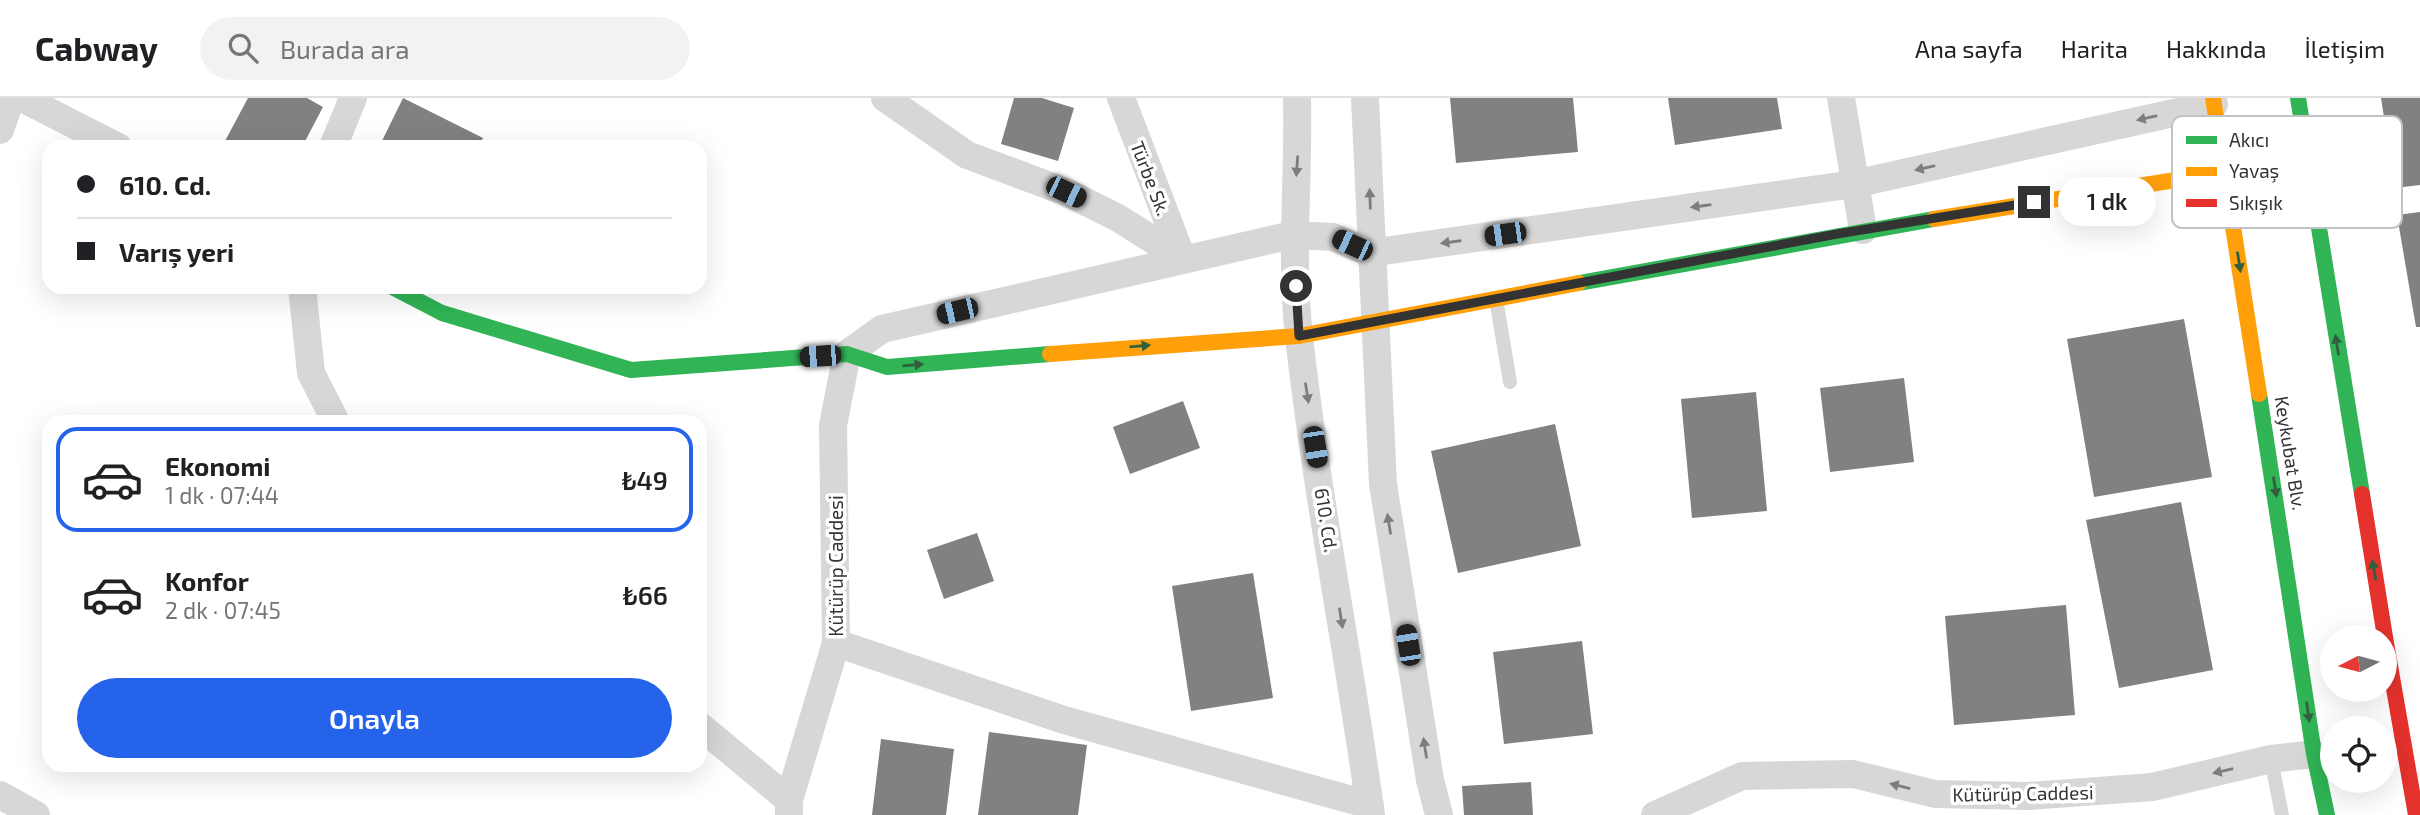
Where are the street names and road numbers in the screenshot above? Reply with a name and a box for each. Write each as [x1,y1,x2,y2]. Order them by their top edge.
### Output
street label: Türbe Sk. [1126,138,1176,218]
street label: Keykubat Blv. [2271,394,2311,512]
street label: 610. Cd. [1311,486,1343,554]
street label: Kütürüp Caddesi [824,495,847,637]
street label: Kütürüp Caddesi [1952,780,2094,806]

